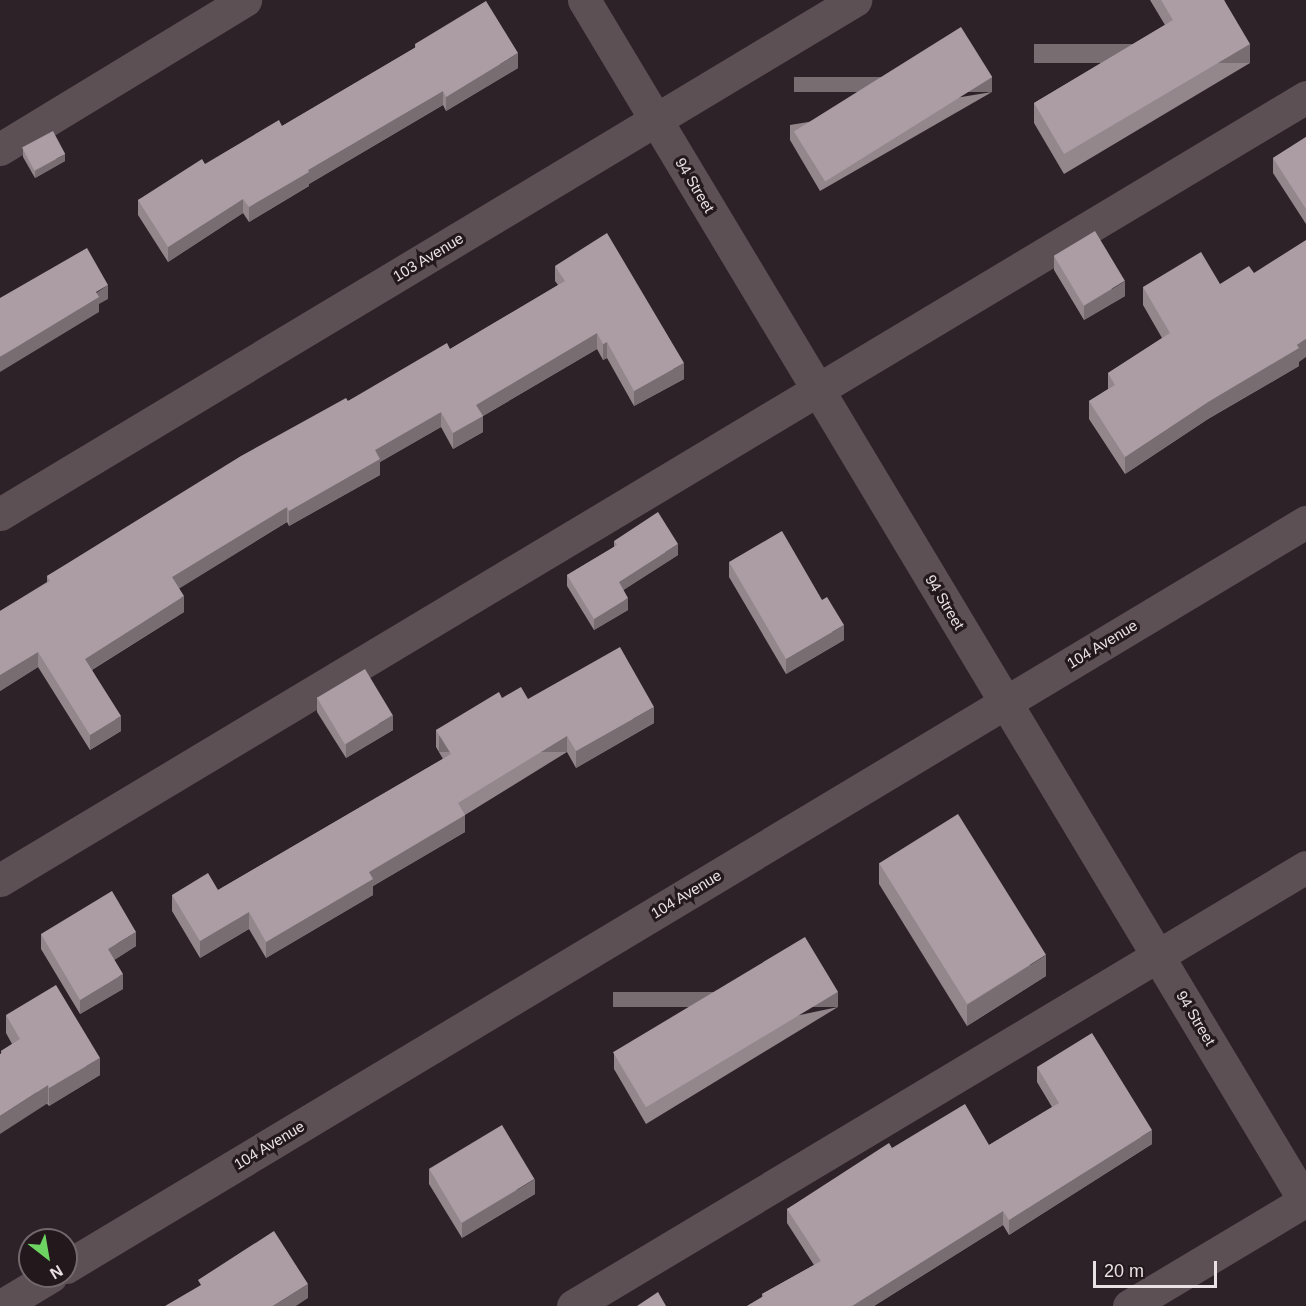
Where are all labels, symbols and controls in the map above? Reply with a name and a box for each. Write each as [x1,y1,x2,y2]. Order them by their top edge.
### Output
street label: 94 Street [672,154,718,216]
street label: 103 Avenue [389,229,467,285]
street label: 94 Street [922,571,968,633]
street label: 104 Avenue [1063,616,1141,672]
street label: 104 Avenue [647,866,725,922]
street label: 94 Street [1173,987,1219,1049]
street label: 104 Avenue [230,1117,308,1173]
north arrow [18,1228,78,1288]
scale bar [1096,1249,1220,1287]
text: 20 m [1104,1261,1144,1281]
text: N [47,1262,66,1282]

